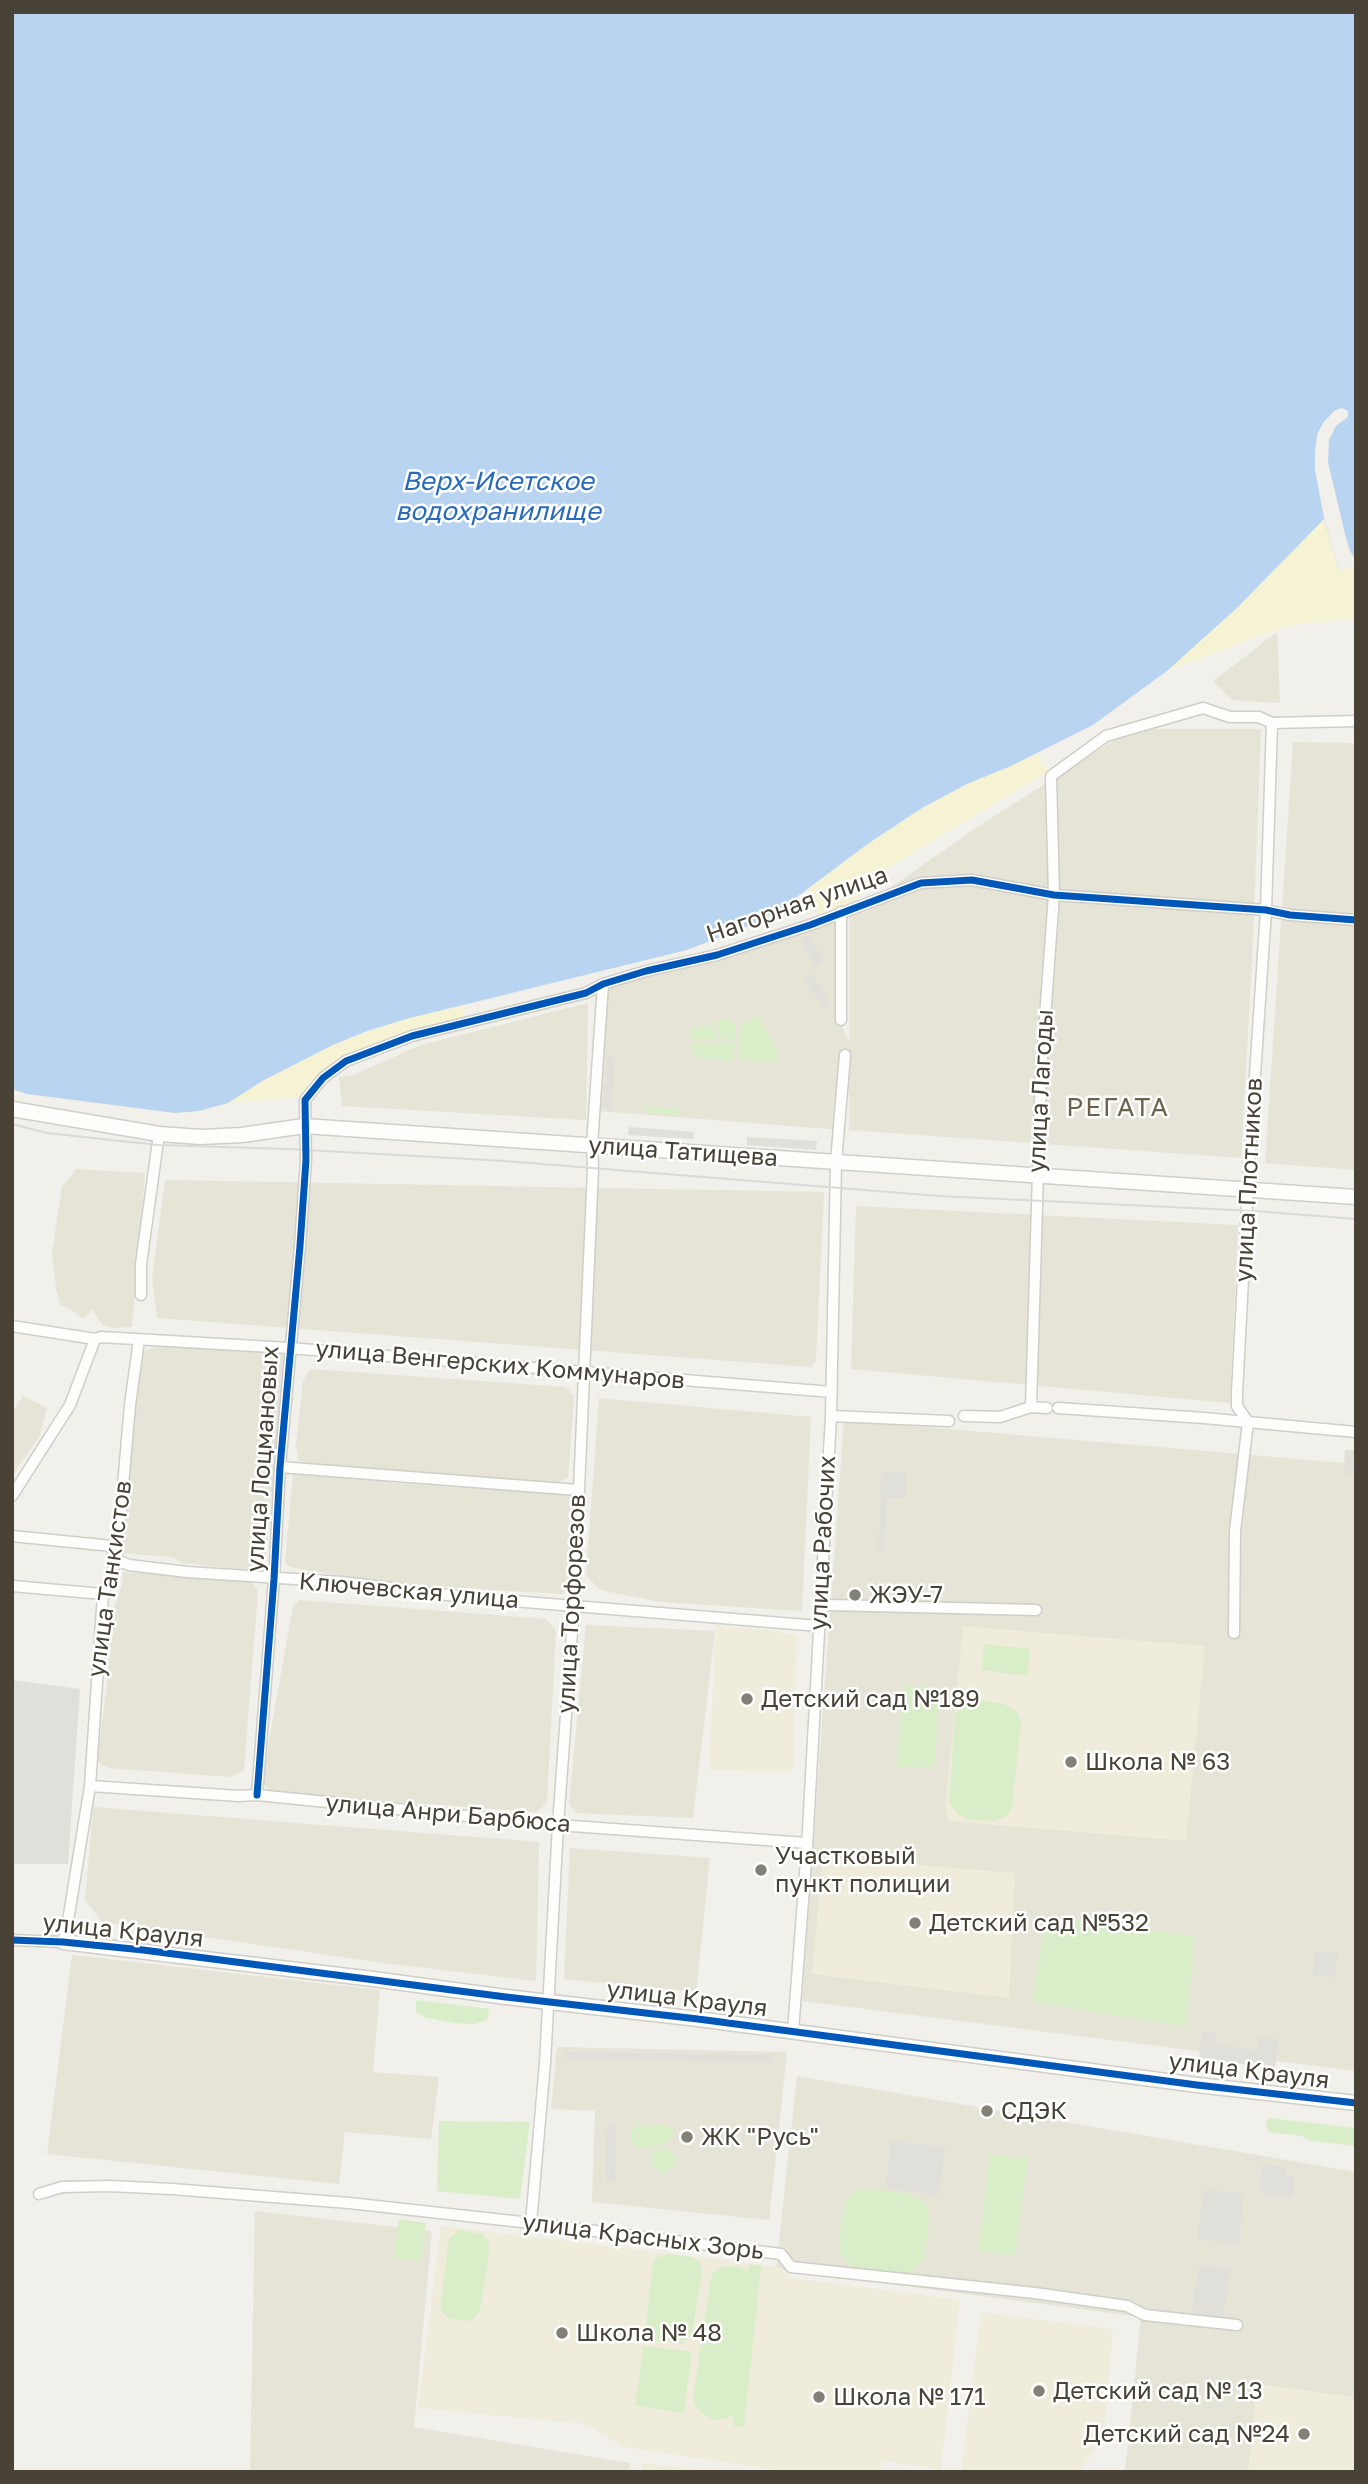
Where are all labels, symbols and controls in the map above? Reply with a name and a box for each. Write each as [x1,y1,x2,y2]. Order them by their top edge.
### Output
water label: Верх-Исетское водохранилище [395,466,601,528]
street label: Нагорная улица [703,860,891,950]
street label: улица Лагоды [1022,1008,1060,1174]
street label: улица Плотников [1229,1077,1269,1283]
district label: РЕГАТА [1067,1092,1169,1124]
street label: улица Татищева [587,1131,779,1173]
street label: улица Венгерских Коммунаров [314,1334,686,1396]
street label: улица Лоцмановых [241,1345,285,1573]
street label: улица Рабочих [804,1455,842,1631]
street label: улица Танкистов [82,1479,138,1679]
street label: улица Торфорезов [552,1494,592,1714]
street label: Ключевская улица [298,1567,520,1615]
place label: ЖЭУ-7 [869,1581,943,1609]
marker: ЖЭУ-7 [847,1587,863,1603]
place label: Детский сад №189 [761,1685,980,1713]
marker: Детский сад №189 [739,1691,755,1707]
place label: Школа № 63 [1085,1748,1230,1776]
marker: Школа № 63 [1063,1754,1079,1770]
street label: улица Анри Барбюса [324,1789,572,1839]
place label: Участковый пункт полиции [775,1842,950,1898]
marker: Участковый пункт полиции [753,1862,769,1878]
street label: улица Крауля [41,1908,205,1954]
place label: Детский сад №532 [929,1909,1149,1937]
marker: Детский сад №532 [907,1915,923,1931]
street label: улица Крауля [605,1975,769,2023]
street label: улица Крауля [1167,2047,1331,2095]
place label: СДЭК [1001,2097,1067,2125]
marker: СДЭК [979,2103,995,2119]
place label: ЖК "Русь" [701,2123,819,2151]
marker: ЖК "Русь" [679,2129,695,2145]
street label: улица Красных Зорь [521,2208,765,2266]
place label: Школа № 48 [576,2319,722,2347]
marker: Школа № 48 [554,2325,570,2341]
place label: Детский сад № 13 [1053,2377,1263,2405]
place label: Школа № 171 [833,2383,986,2411]
marker: Детский сад № 13 [1031,2383,1047,2399]
marker: Школа № 171 [811,2389,827,2405]
place label: Детский сад №24 [1083,2420,1290,2448]
marker: Детский сад №24 [1296,2426,1312,2442]

